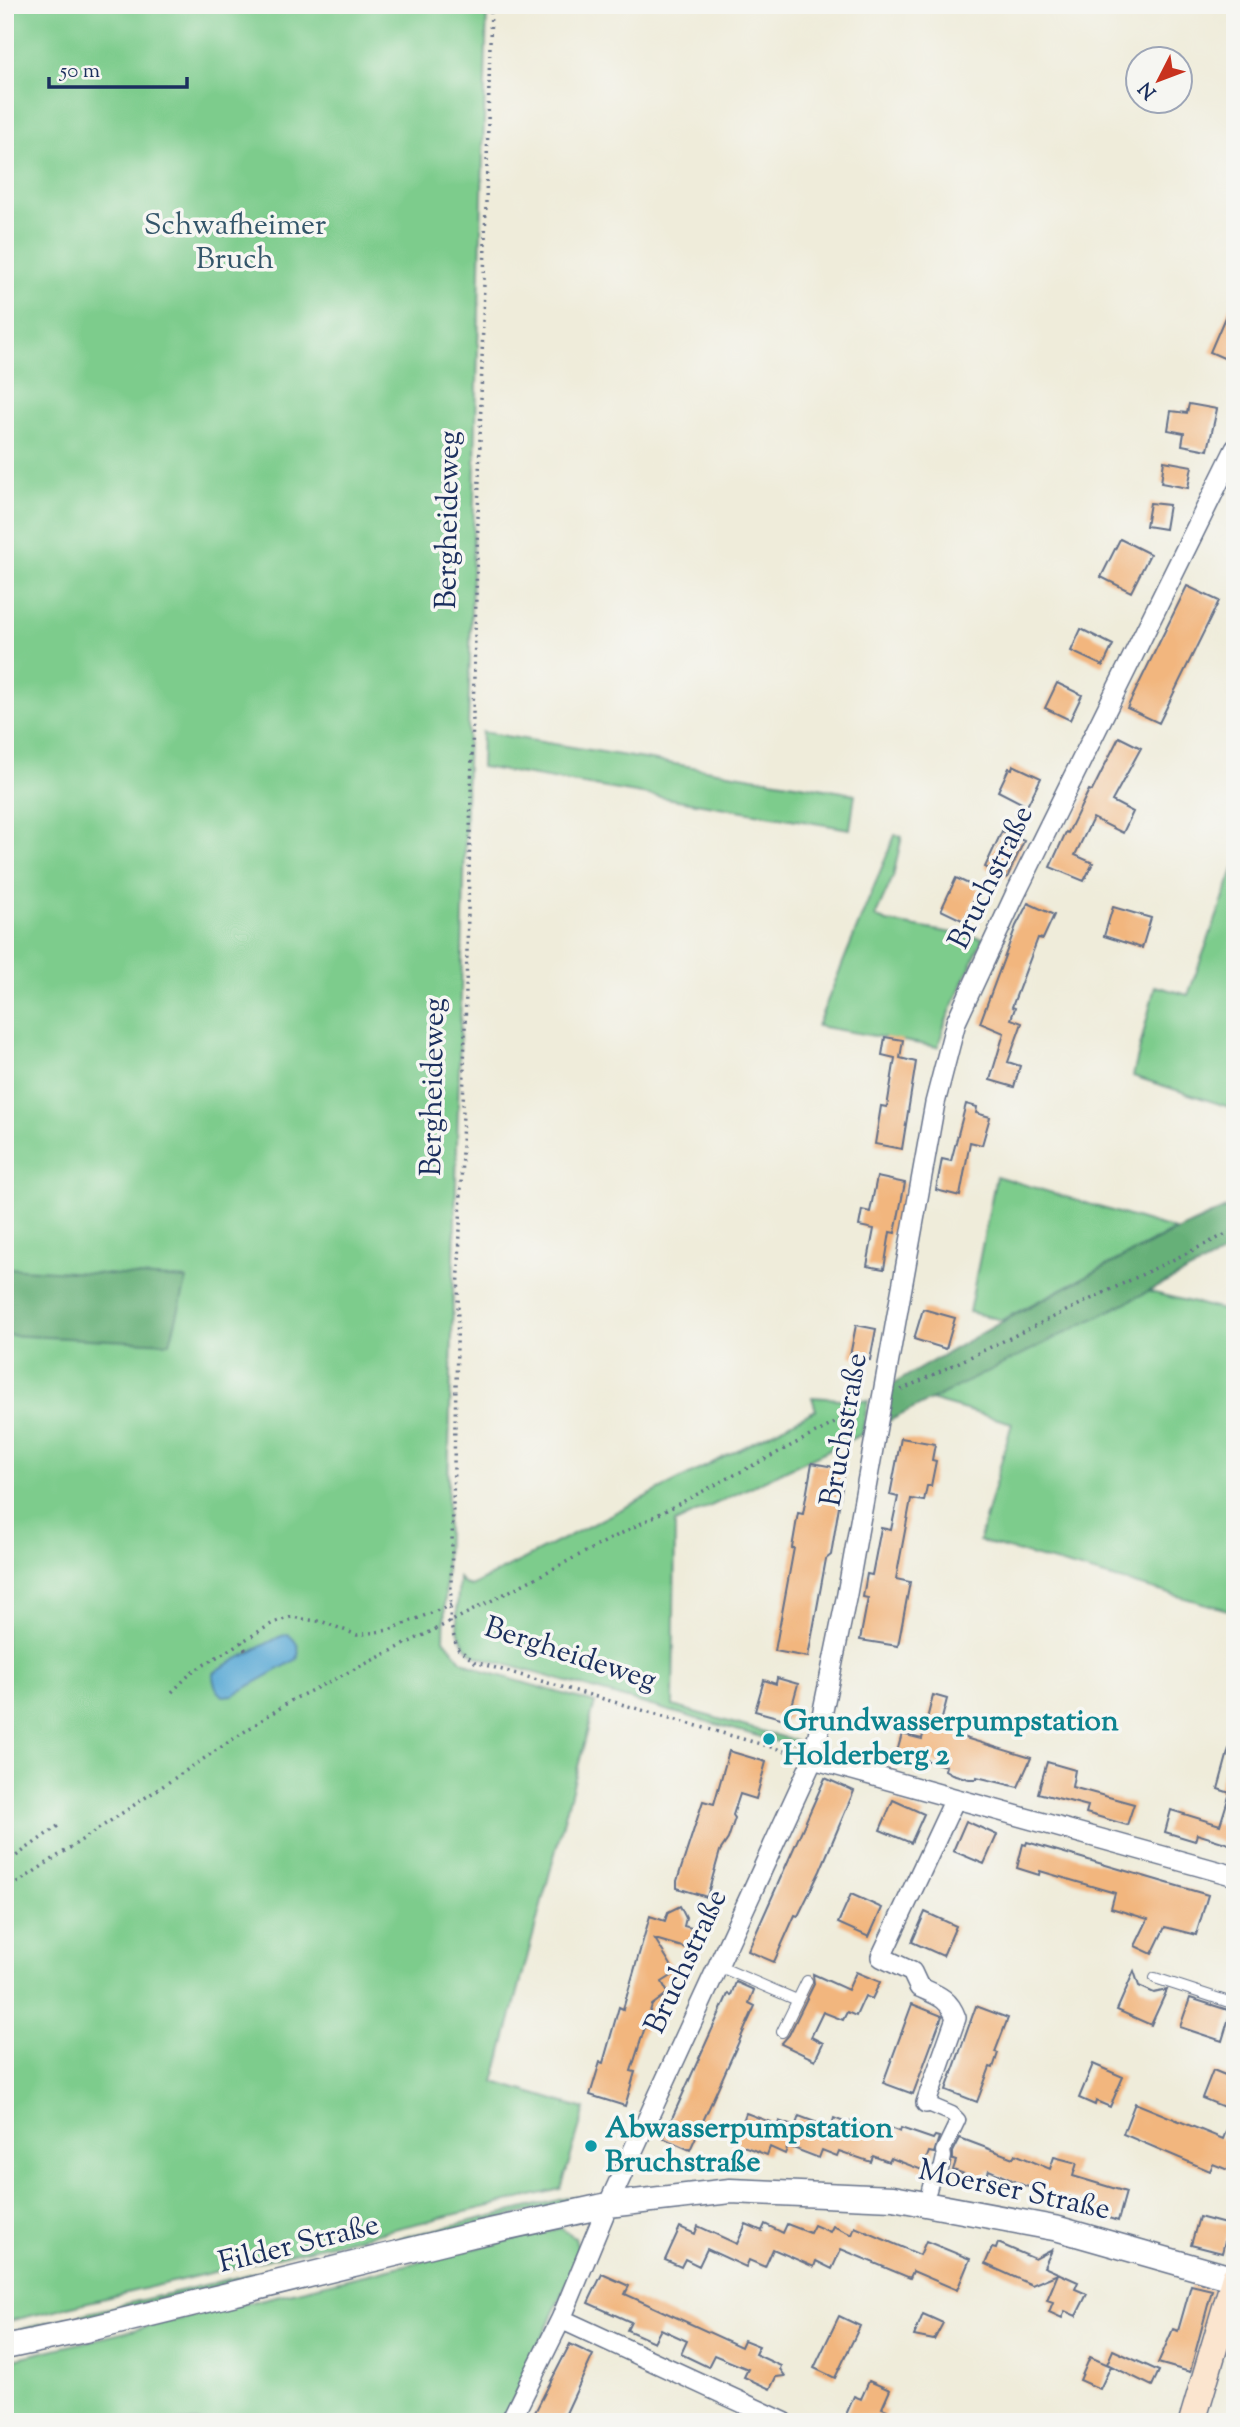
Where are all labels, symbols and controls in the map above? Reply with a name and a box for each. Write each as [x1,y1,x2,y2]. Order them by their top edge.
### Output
scale bar [49,46,187,90]
north arrow [1124,46,1194,116]
text: 50 m [59,57,100,87]
text: N [1133,75,1163,104]
park label: Schwafheimer Bruch [144,205,326,282]
street label: Bergheideweg [426,430,472,610]
street label: Bruchstraße [939,799,1045,957]
street label: Bergheideweg [411,997,457,1177]
street label: Bruchstraße [810,1350,880,1510]
street label: Bergheideweg [478,1607,662,1703]
place label: Grundwasserpumpstation Holderberg 2 [783,1701,1119,1778]
marker: Grundwasserpumpstation Holderberg 2 [761,1731,777,1747]
street label: Bruchstraße [635,1883,739,2041]
place label: Abwasserpumpstation Bruchstraße [605,2108,893,2185]
marker: Abwasserpumpstation Bruchstraße [583,2138,599,2154]
street label: Moerser Straße [914,2150,1114,2232]
street label: Filder Straße [214,2204,384,2286]

